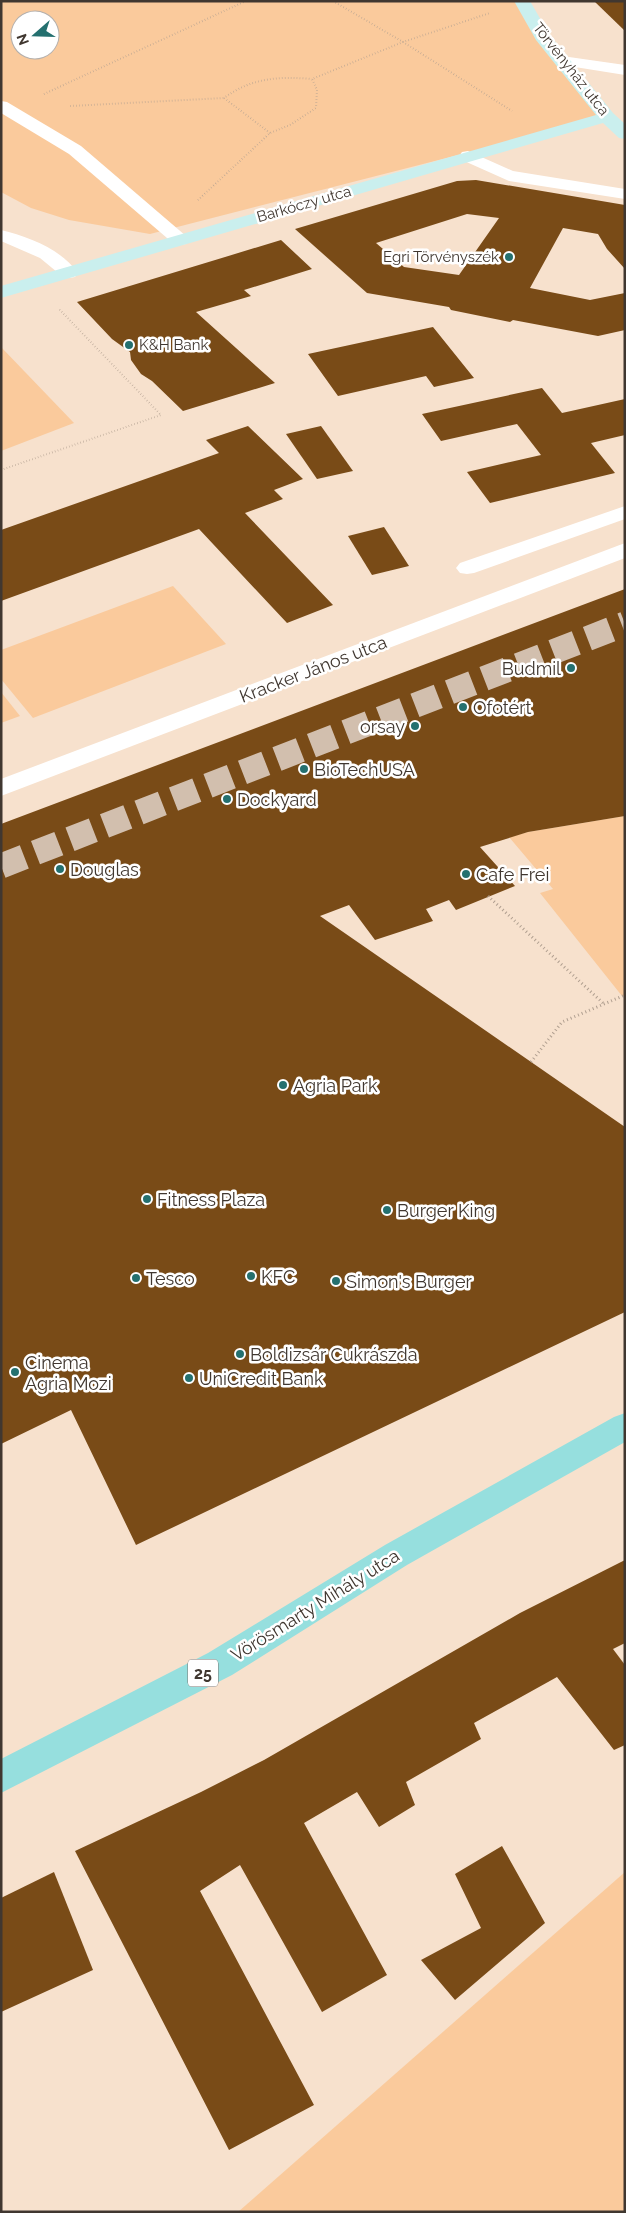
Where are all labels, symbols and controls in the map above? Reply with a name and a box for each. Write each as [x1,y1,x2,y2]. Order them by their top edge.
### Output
north arrow [10,10,60,60]
street label: Törvényház utca [529,19,613,119]
text: N [13,32,32,47]
street label: Barkóczy utca [255,182,353,226]
place label: Egri Törvényszék [383,248,499,266]
marker: Egri Törvényszék [503,251,515,263]
place label: K&H Bank [139,336,208,354]
marker: K&H Bank [123,339,135,351]
street label: Kracker János utca [236,631,390,707]
place label: Budmil [502,658,561,679]
marker: Budmil [565,662,577,674]
place label: Ofotért [473,697,532,718]
marker: Ofotért [457,701,469,713]
place label: orsay [360,716,405,737]
marker: orsay [409,720,421,732]
place label: BioTechUSA [314,759,415,780]
marker: BioTechUSA [298,763,310,775]
place label: Dockyard [237,789,317,810]
marker: Dockyard [221,793,233,805]
place label: Douglas [70,859,139,880]
marker: Douglas [54,863,66,875]
place label: Cafe Frei [476,864,549,885]
marker: Cafe Frei [460,868,472,880]
place label: Agria Park [293,1075,378,1096]
marker: Agria Park [277,1079,289,1091]
place label: Fitness Plaza [157,1189,265,1210]
marker: Fitness Plaza [141,1193,153,1205]
place label: Burger King [397,1200,495,1221]
marker: Burger King [381,1204,393,1216]
place label: KFC [261,1266,295,1287]
place label: Tesco [146,1268,195,1289]
marker: KFC [245,1270,257,1282]
place label: Simon's Burger [346,1271,473,1292]
marker: Tesco [130,1272,142,1284]
marker: Simon's Burger [330,1275,342,1287]
place label: Boldizsár Cukrászda [250,1344,418,1365]
marker: Boldizsár Cukrászda [234,1348,246,1360]
place label: Cinema Agria Mozi [25,1352,112,1394]
marker: Cinema Agria Mozi [9,1366,21,1378]
place label: UniCredit Bank [199,1368,324,1389]
marker: UniCredit Bank [183,1372,195,1384]
street label: Vörösmarty Mihály utca [227,1545,403,1665]
road number: 25 [188,1660,218,1686]

